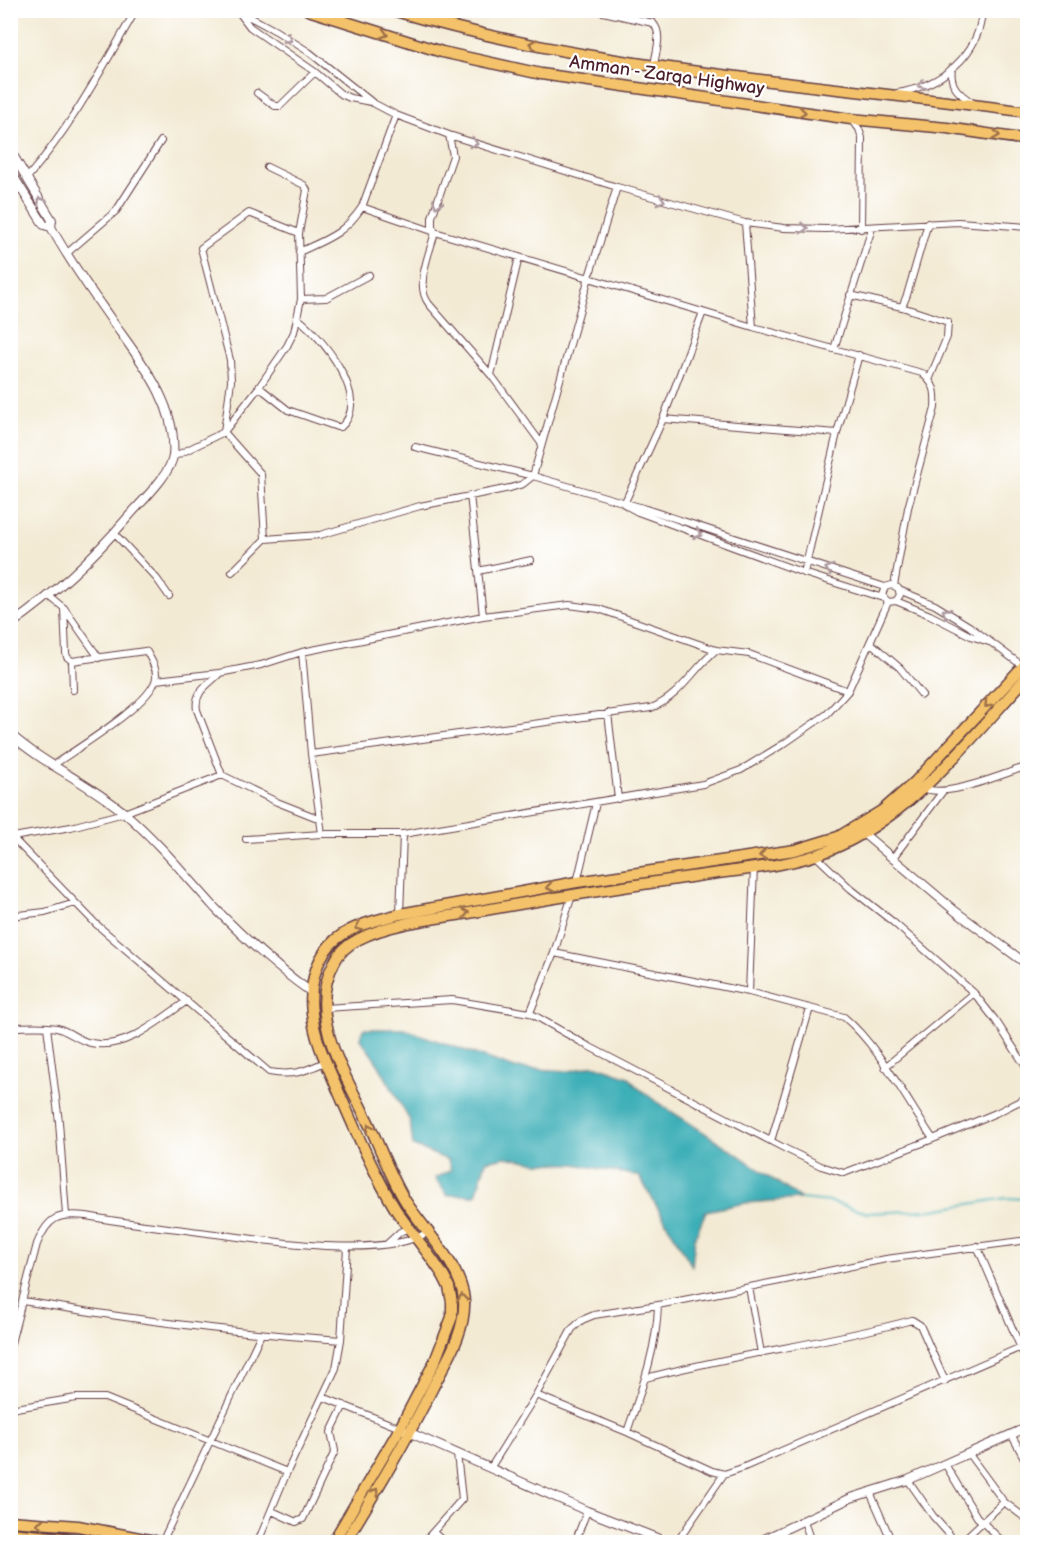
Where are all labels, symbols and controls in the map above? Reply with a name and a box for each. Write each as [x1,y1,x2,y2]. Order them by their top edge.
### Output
one-way arrow [378,27,389,39]
one-way arrow [282,31,292,43]
one-way arrow [528,38,538,51]
street label: Amman - Zarqa Highway [568,51,767,100]
one-way arrow [918,78,929,90]
one-way arrow [798,105,807,117]
one-way arrow [991,129,1000,141]
one-way arrow [469,136,479,148]
one-way arrow [656,192,666,205]
one-way arrow [36,197,48,207]
one-way arrow [432,198,444,209]
one-way arrow [799,222,808,235]
one-way arrow [692,527,702,540]
one-way arrow [824,564,835,577]
one-way arrow [942,607,952,619]
one-way arrow [984,697,995,708]
one-way arrow [759,849,768,861]
one-way arrow [545,880,555,893]
one-way arrow [460,907,470,920]
one-way arrow [355,919,366,931]
one-way arrow [366,1123,378,1134]
one-way arrow [456,1293,469,1302]
one-way arrow [368,1488,380,1498]
one-way arrow [35,1517,44,1530]

